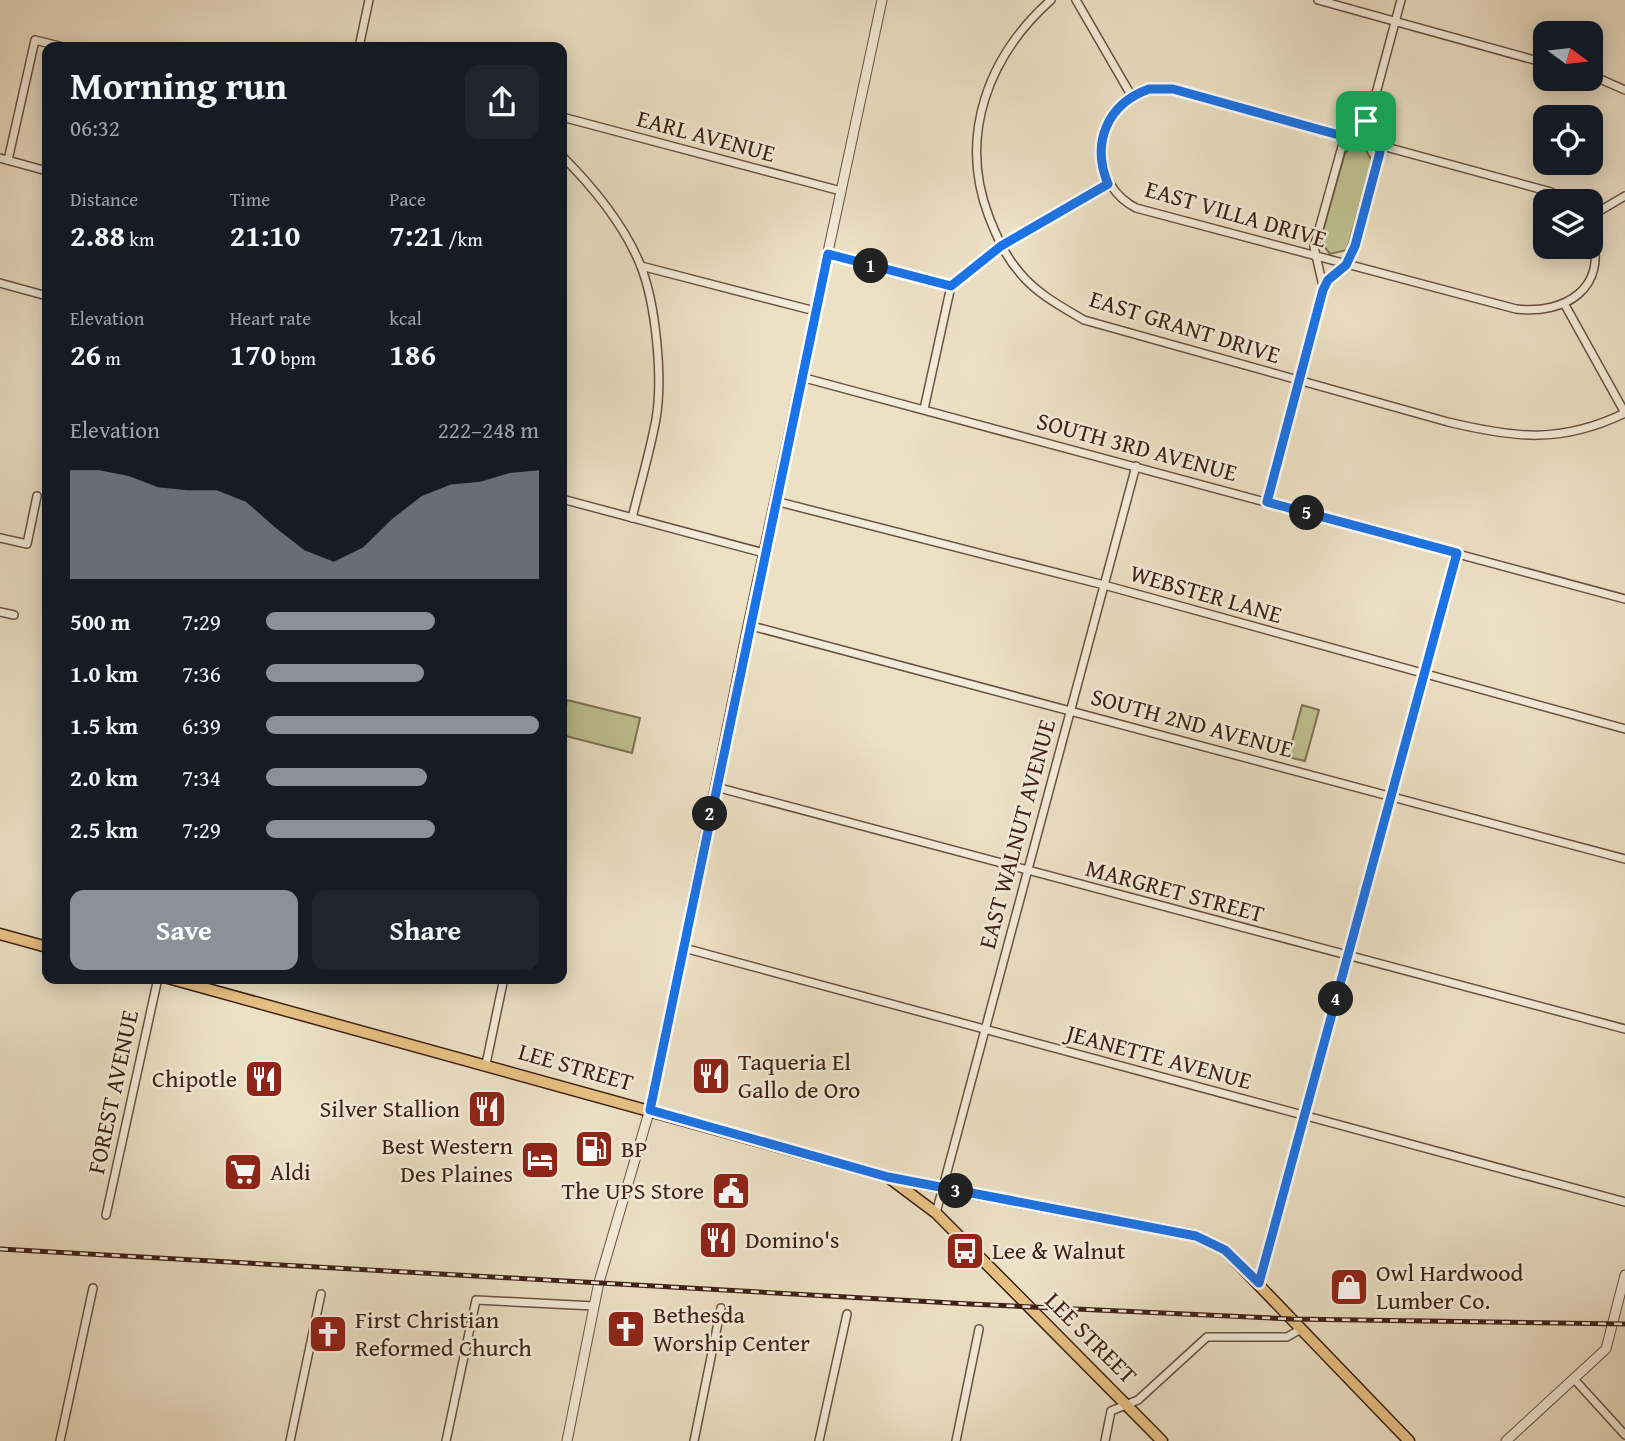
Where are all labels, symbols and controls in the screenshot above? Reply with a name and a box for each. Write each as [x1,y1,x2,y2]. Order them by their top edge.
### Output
north arrow [1533,21,1603,91]
map controls [1533,21,1603,259]
text: Morning run [70,57,287,113]
button: share [465,65,539,139]
pin [1336,91,1396,151]
street label: EARL AVENUE [633,100,779,171]
icon: arrive [1347,102,1385,140]
button: locate [1533,105,1603,175]
text: 06:32 [70,111,120,144]
street label: EAST VILLA DRIVE [1141,171,1331,256]
text: Distance [70,185,138,213]
text: Time [230,185,270,213]
text: Pace [389,185,426,213]
button: layers [1533,189,1603,259]
text: 2.88 [70,213,125,257]
text: 21:10 [230,213,300,257]
text: 7:21 [389,213,444,257]
text: km [125,225,154,253]
text: /km [444,225,483,253]
pin: 1 [854,248,888,284]
text: 1 [866,251,875,279]
street label: EAST GRANT DRIVE [1085,281,1285,372]
text: Elevation [70,304,144,332]
text: Heart rate [230,304,311,332]
text: kcal [389,304,422,332]
text: 26 [70,332,101,376]
text: 170 [230,332,276,376]
text: 186 [389,332,436,376]
text: m [101,344,121,372]
text: bpm [276,344,316,372]
street label: SOUTH 3RD AVENUE [1033,403,1241,490]
text: Elevation [70,413,160,446]
text: 222–248 m [438,413,539,446]
pin: 5 [1290,496,1324,530]
text: 5 [1302,498,1311,526]
street label: WEBSTER LANE [1126,555,1286,632]
text: 500 m [70,605,131,638]
text: 7:29 [182,605,221,638]
text: 1.0 km [70,657,138,690]
text: 7:36 [182,657,221,690]
street label: SOUTH 2ND AVENUE [1087,679,1297,766]
text: 1.5 km [70,709,138,742]
text: 6:39 [182,709,221,742]
street label: EAST WALNUT AVENUE [969,715,1064,953]
text: 2.0 km [70,761,138,794]
text: 7:34 [182,761,221,794]
pin: 2 [692,796,728,832]
text: 2 [705,799,714,827]
text: 2.5 km [70,813,138,846]
text: 7:29 [182,813,221,846]
street label: MARGRET STREET [1082,850,1268,931]
button: Save [70,890,298,970]
button: Share [312,890,539,970]
pin: 4 [1318,982,1354,1016]
text: 4 [1331,984,1340,1012]
street label: FOREST AVENUE [78,1007,147,1177]
street label: JEANETTE AVENUE [1060,1014,1256,1098]
street label: LEE STREET [515,1033,638,1100]
place label: Taqueria El Gallo de Oro [738,1044,860,1107]
restaurant icon: Taqueria El Gallo de Oro [690,1055,732,1097]
restaurant icon: Chipotle [243,1058,285,1100]
place label: Chipotle [152,1061,237,1096]
restaurant icon: Silver Stallion [466,1088,508,1130]
place label: Silver Stallion [320,1091,461,1126]
place label: Best Western Des Plaines [381,1128,514,1191]
fuel station icon: BP [573,1128,615,1170]
place label: BP [621,1131,648,1166]
hotel icon: Best Western Des Plaines [519,1139,561,1181]
supermarket icon: Aldi [222,1151,264,1193]
place label: Aldi [270,1154,311,1189]
public building icon: The UPS Store [710,1170,752,1212]
place label: The UPS Store [562,1173,704,1208]
pin: 3 [939,1174,974,1208]
text: 3 [951,1176,960,1204]
restaurant icon: Domino's [697,1219,739,1261]
place label: Domino's [745,1222,840,1257]
bus stop icon: Lee & Walnut [944,1230,986,1272]
place label: Lee & Walnut [992,1233,1126,1268]
place label: Owl Hardwood Lumber Co. [1376,1255,1524,1318]
shop icon: Owl Hardwood Lumber Co. [1328,1266,1370,1308]
street label: LEE STREET [1037,1284,1145,1392]
place label: Bethesda Worship Center [653,1297,810,1360]
place label: First Christian Reformed Church [355,1302,532,1365]
church icon: Bethesda Worship Center [605,1308,647,1350]
church icon: First Christian Reformed Church [307,1313,349,1355]

